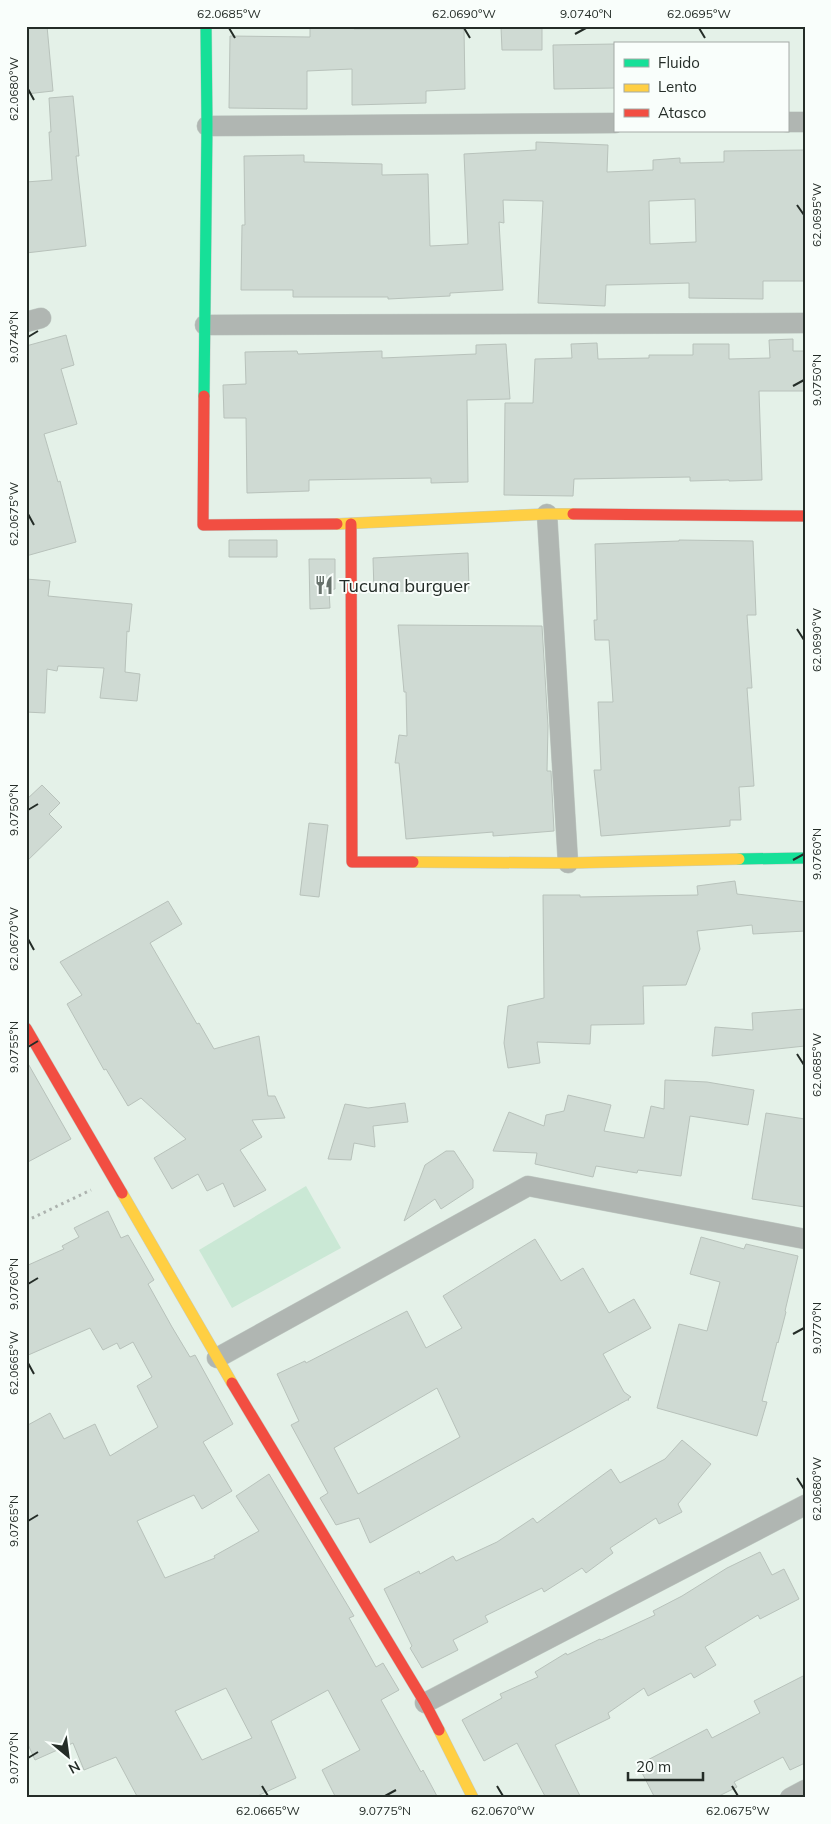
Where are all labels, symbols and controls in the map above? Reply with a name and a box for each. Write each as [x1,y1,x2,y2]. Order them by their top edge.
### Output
text: 62.0685°W [197,6,261,21]
text: 62.0690°W [432,6,496,21]
text: 9.0740°N [560,6,612,21]
text: 62.0695°W [667,6,731,21]
legend [614,42,788,132]
text: Fluido [658,53,700,72]
text: 62.0680°W [6,57,21,121]
text: Lento [658,77,697,96]
text: Atasco [658,103,706,122]
text: 62.0695°W [809,183,824,247]
text: 9.0740°N [6,311,21,363]
text: 9.0750°N [809,354,824,406]
text: 62.0675°W [6,482,21,546]
restaurant icon: Tucuna burguer [313,574,335,596]
place label: Tucuna burguer [339,574,470,597]
text: 62.0690°W [809,608,824,672]
text: 9.0750°N [6,784,21,836]
text: 9.0760°N [809,828,824,880]
text: 62.0670°W [6,907,21,971]
text: 9.0755°N [6,1021,21,1073]
text: 62.0685°W [809,1033,824,1097]
text: 9.0760°N [6,1258,21,1310]
text: 9.0770°N [809,1302,824,1354]
text: 62.0665°W [6,1331,21,1395]
text: 62.0680°W [809,1457,824,1521]
text: 9.0765°N [6,1495,21,1547]
text: 9.0770°N [6,1732,21,1784]
north arrow [42,1732,92,1782]
scale bar [628,1749,704,1781]
text: N [65,1757,83,1778]
text: 20 m [636,1757,671,1776]
text: 62.0665°W [236,1803,300,1818]
text: 9.0775°N [359,1803,411,1818]
text: 62.0670°W [471,1803,535,1818]
text: 62.0675°W [706,1803,770,1818]

